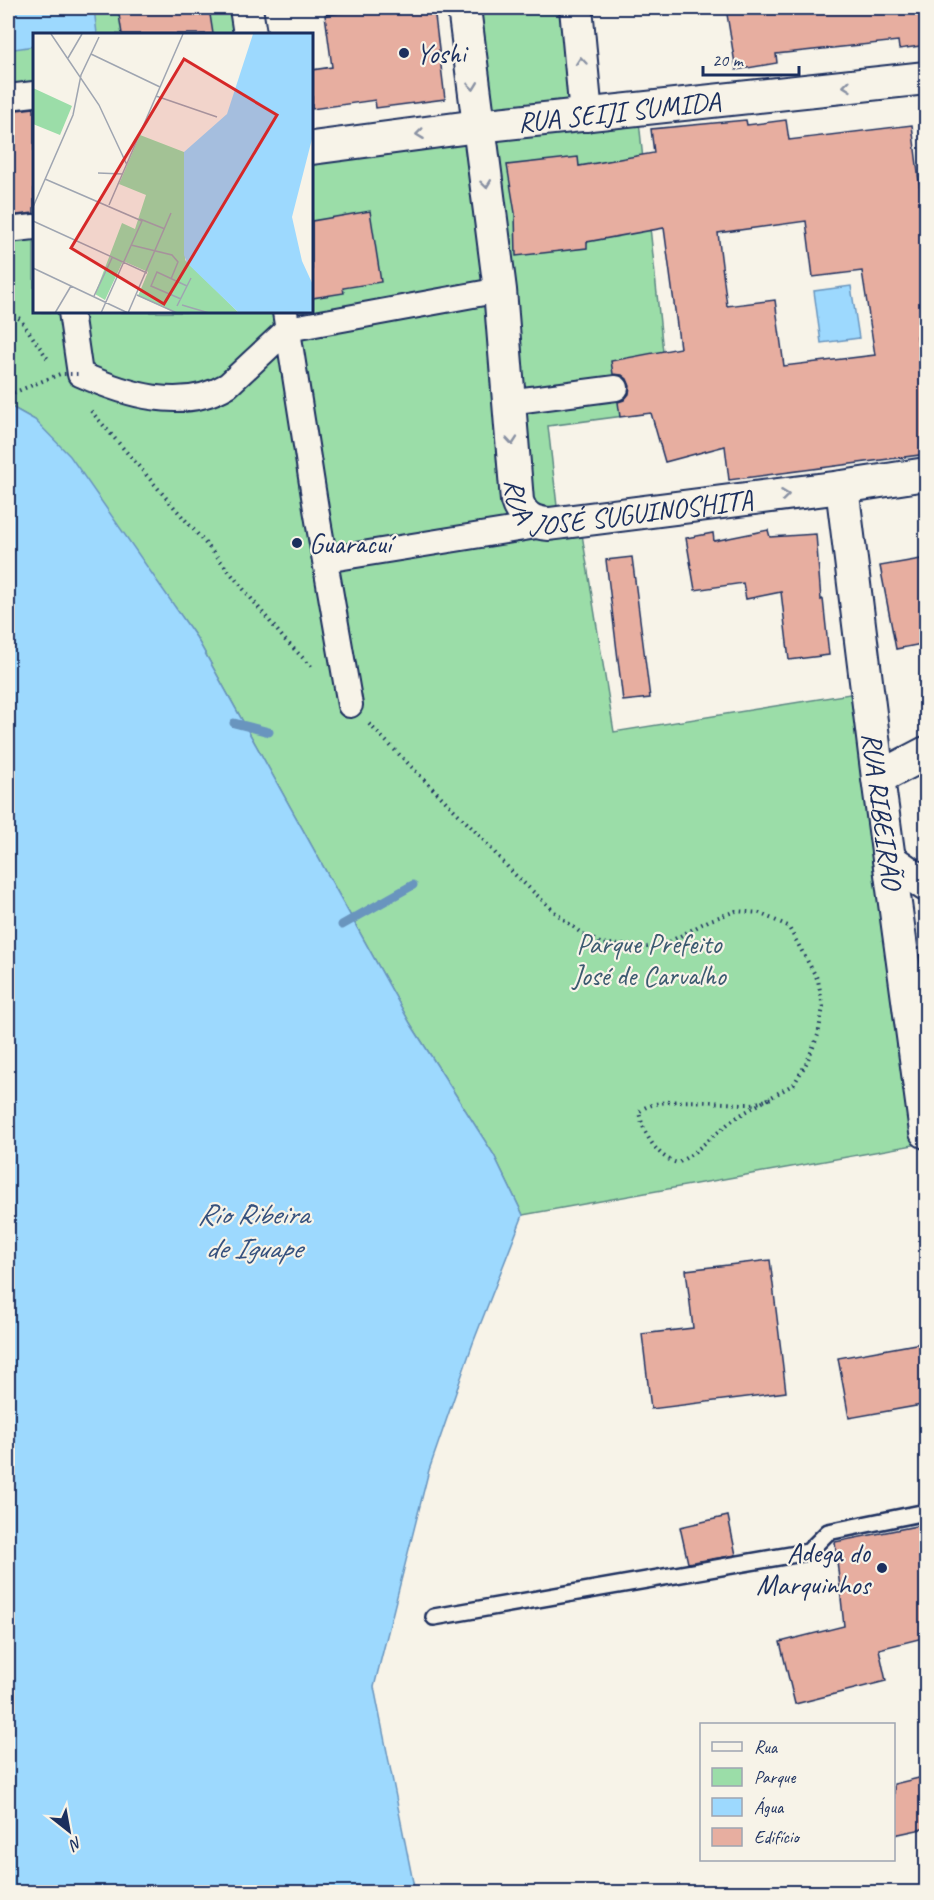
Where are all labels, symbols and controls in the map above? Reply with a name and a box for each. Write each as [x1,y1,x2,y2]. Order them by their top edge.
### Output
inset map [33,33,314,314]
place label: Yoshi [416,36,470,71]
scale bar [703,39,799,77]
marker: Yoshi [397,46,411,60]
text: 20 m [712,49,745,71]
one-way arrow [575,57,588,66]
one-way arrow [843,80,852,92]
one-way arrow [467,82,479,91]
street label: RUA SEIJI SUMIDA [516,83,723,140]
one-way arrow [416,127,425,140]
one-way arrow [479,180,491,189]
one-way arrow [505,437,518,446]
street label: RUA JOSÉ SUGUINOSHITA [497,478,756,543]
one-way arrow [781,489,790,501]
place label: Guaracuí [309,526,397,561]
marker: Guaracuí [290,536,304,550]
street label: RUA RIBEIRÃO [855,730,910,894]
park label: Parque Prefeito José de Carvalho [570,926,728,993]
water label: Rio Ribeira de Iguape [197,1195,313,1267]
place label: Adega do Marquinhos [756,1535,872,1602]
marker: Adega do Marquinhos [875,1561,889,1575]
legend [700,1723,895,1861]
text: Rua [754,1736,779,1758]
text: Parque [754,1766,796,1788]
text: Água [754,1796,785,1818]
north arrow [39,1801,99,1861]
text: Edifício [754,1826,800,1848]
text: N [64,1832,86,1856]

